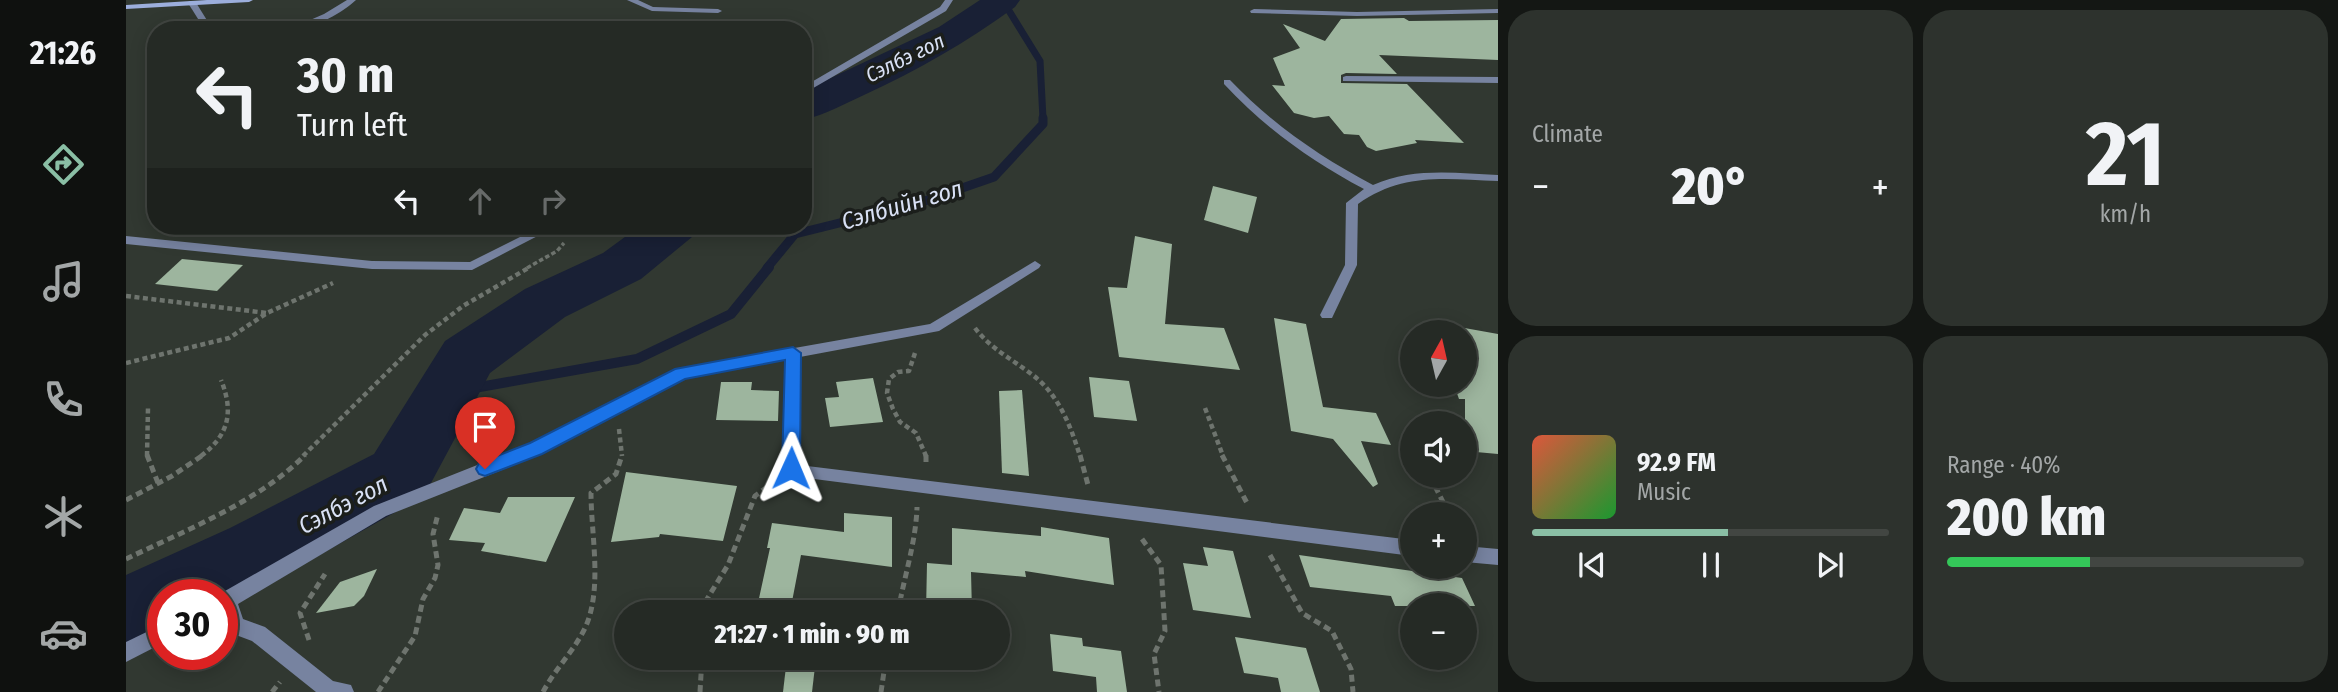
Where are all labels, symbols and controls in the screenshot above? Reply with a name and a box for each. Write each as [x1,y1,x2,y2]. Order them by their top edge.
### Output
water label: Сэлбэ гол [861,28,949,88]
text: 21:26 [30,34,96,72]
text: 30 m [297,46,395,105]
icon: left [182,49,273,140]
text: 21 [2086,100,2165,209]
text: Turn left [297,106,407,144]
text: Climate [1532,120,1603,148]
icon: directions [39,140,88,189]
text: 20° [1672,155,1749,218]
text: − [1532,164,1549,210]
text: + [1872,164,1889,210]
water label: Сэлбийн гол [838,174,966,236]
icon: left [388,182,426,220]
icon: ahead [461,182,499,220]
icon: right [534,182,572,220]
text: km/h [2100,200,2151,228]
icon: music [39,257,88,306]
north arrow [1400,320,1477,397]
map controls [1400,320,1477,670]
icon: phone [39,375,88,424]
pin [455,397,515,469]
icon: arrive [466,408,504,446]
button: sound [1400,411,1477,488]
position arrow [754,431,828,505]
text: 92.9 FM [1637,447,1716,478]
text: Range · 40% [1947,451,2061,479]
water label: Сэлбэ гол [294,470,392,540]
text: Music [1637,478,1691,506]
text: 200 km [1947,486,2106,549]
icon: climate [39,492,88,541]
button: + [1400,502,1477,579]
icon: previous [1573,546,1611,584]
icon: pause [1692,546,1730,584]
icon: next [1811,546,1849,584]
speed limit sign: 30 [147,579,238,670]
button: − [1400,593,1477,670]
icon: car [39,609,88,658]
text: 21:27 · 1 min · 90 m [715,619,909,650]

